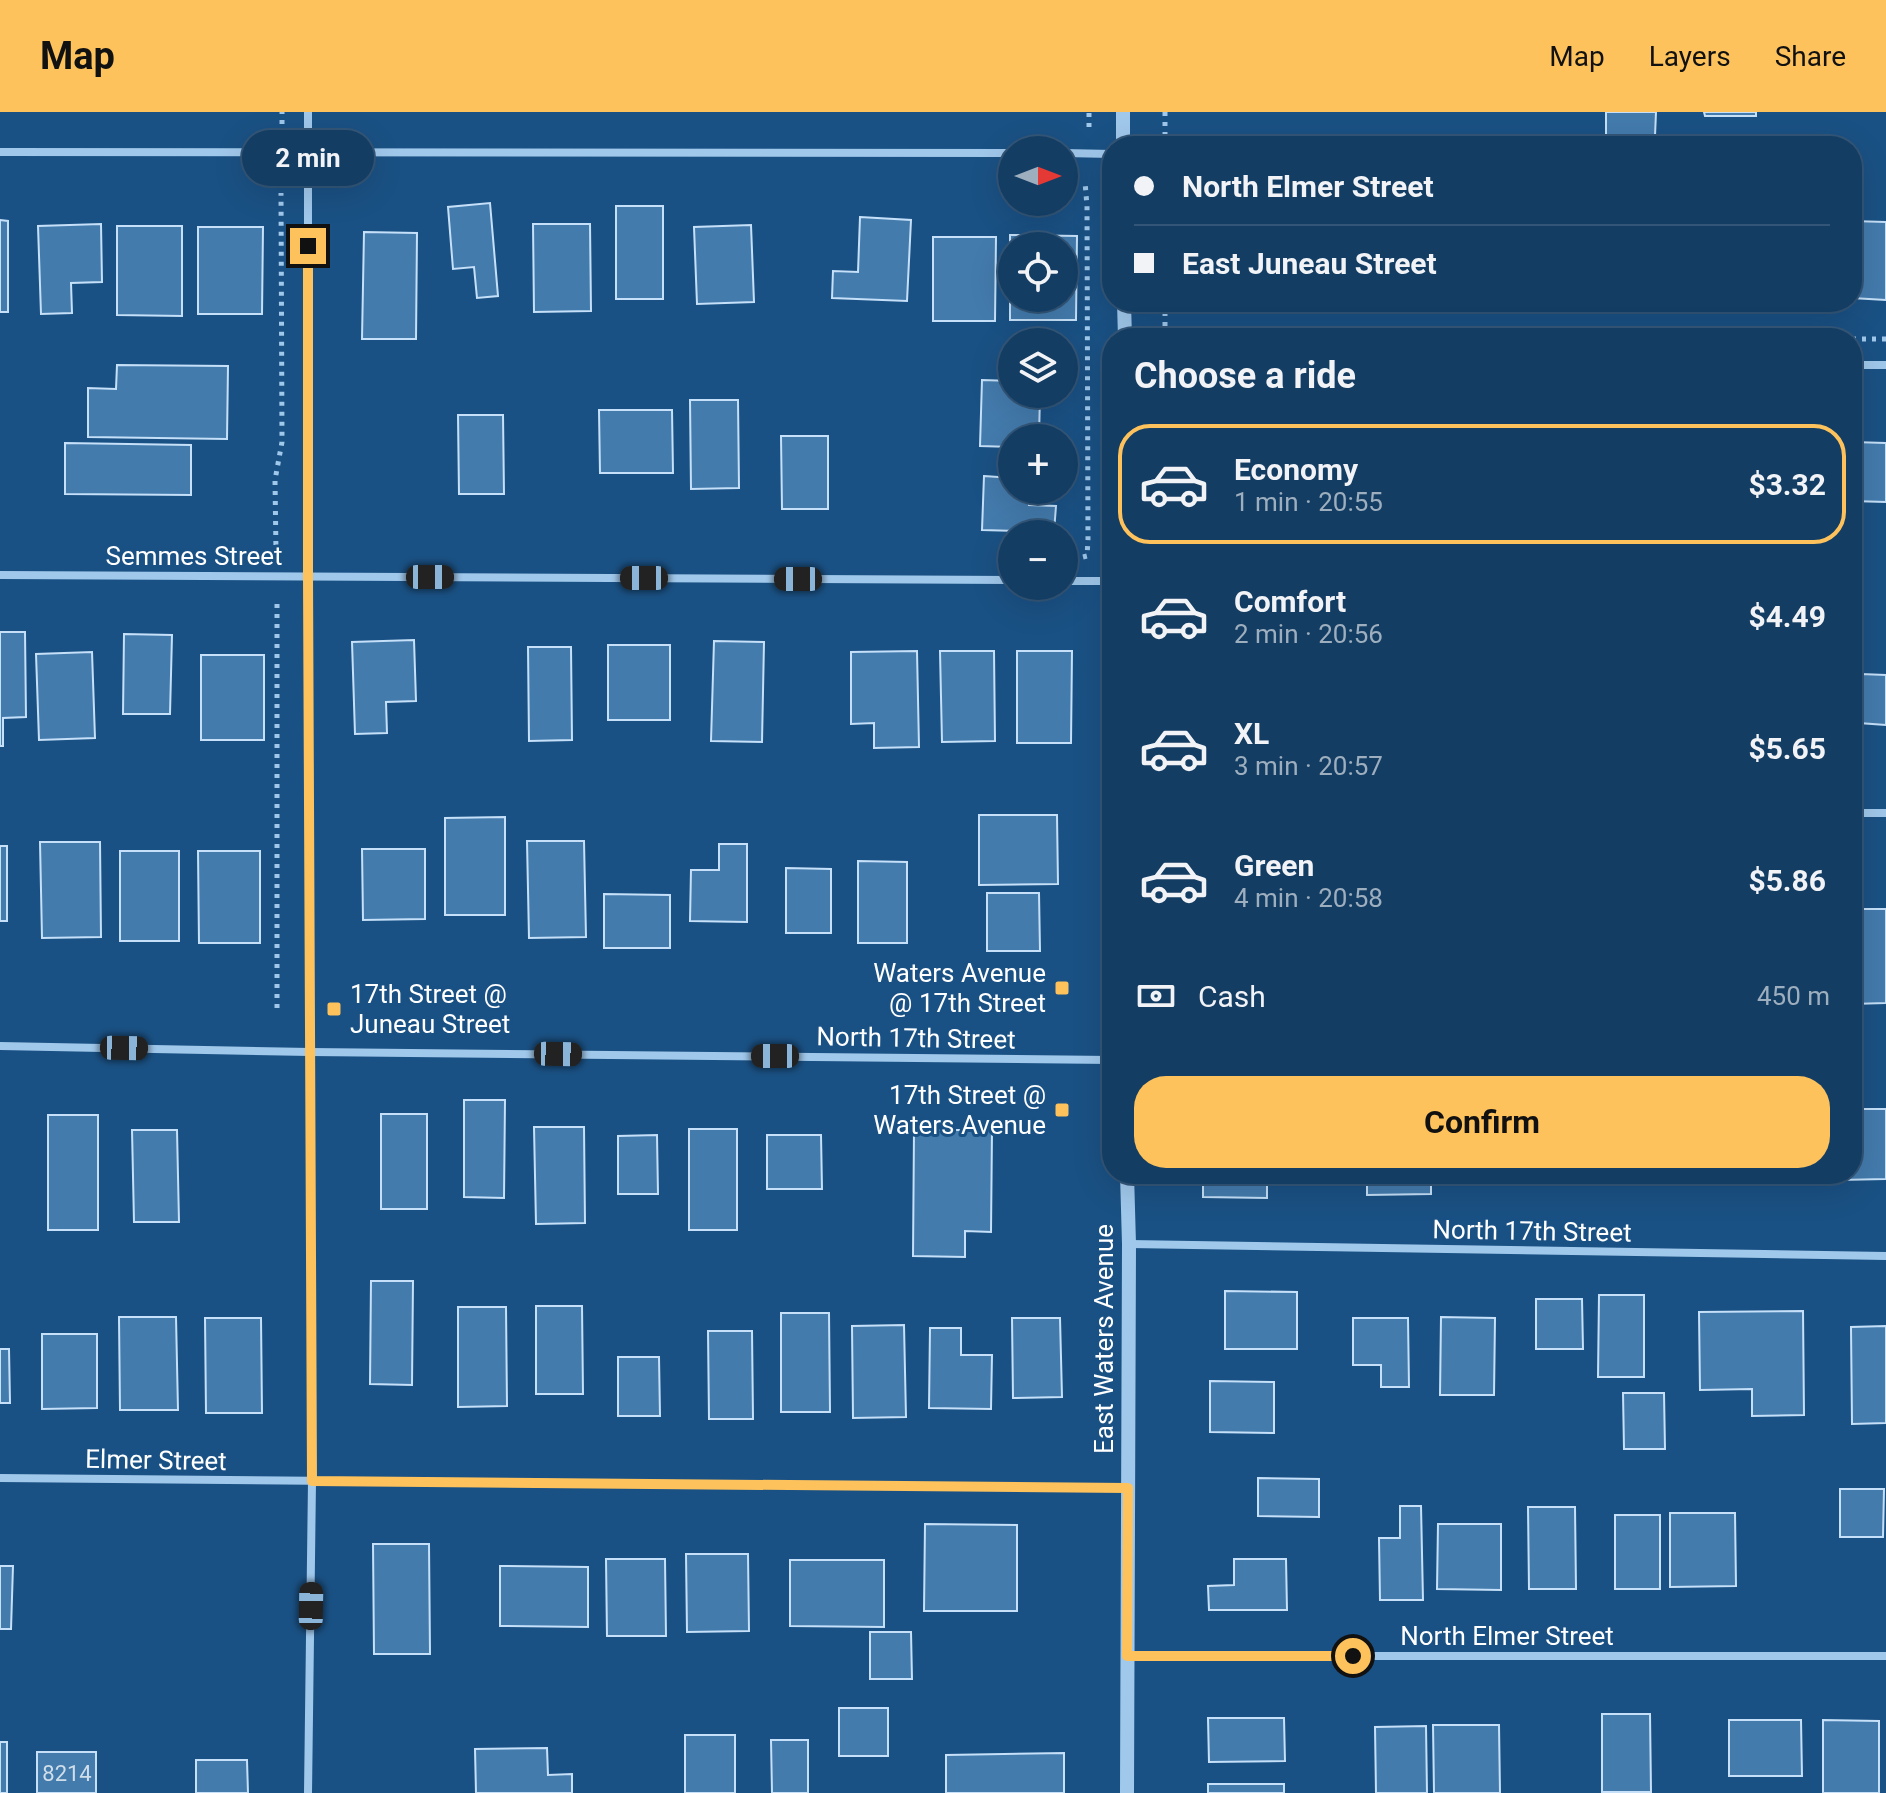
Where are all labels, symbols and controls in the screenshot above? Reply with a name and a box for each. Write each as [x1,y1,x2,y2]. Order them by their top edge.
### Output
text: Map [40,34,115,78]
text: Map [1549,40,1605,73]
text: Layers [1649,40,1731,73]
text: Share [1775,40,1846,73]
callout: 2 min [242,130,374,186]
north arrow [998,136,1078,216]
map controls [998,136,1078,600]
text: 2 min [275,143,341,173]
text: North Elmer Street [1182,169,1434,204]
route end [290,228,326,264]
button: locate [998,232,1078,312]
text: East Juneau Street [1182,246,1437,281]
button: layers [998,328,1078,408]
text: Choose a ride [1134,355,1356,397]
button: + [998,424,1078,504]
icon: car [1138,448,1210,520]
text: Economy [1234,452,1358,487]
text: $3.32 [1748,467,1826,502]
text: 1 min · 20:55 [1234,487,1383,517]
button: − [998,520,1078,600]
street label: Semmes Street [105,541,283,571]
car [406,565,454,589]
car [620,566,668,590]
car [774,567,822,591]
icon: car [1138,580,1210,652]
text: Comfort [1234,584,1346,619]
text: $4.49 [1748,599,1826,634]
text: 2 min · 20:56 [1234,619,1383,649]
icon: car [1138,712,1210,784]
text: XL [1234,716,1269,751]
text: $5.65 [1748,731,1826,766]
text: 3 min · 20:57 [1234,751,1383,781]
icon: car [1138,844,1210,916]
text: Green [1234,848,1314,883]
text: $5.86 [1748,863,1826,898]
text: 4 min · 20:58 [1234,883,1383,913]
place label: Waters Avenue @ 17th Street [873,958,1046,1018]
icon: cash [1134,974,1178,1018]
place label: 17th Street @ Juneau Street [350,979,510,1039]
marker: Waters Avenue @ 17th Street [1053,979,1071,997]
text: Cash [1198,979,1266,1014]
text: 450 m [1757,981,1830,1011]
marker: 17th Street @ Juneau Street [325,1000,343,1018]
street label: North 17th Street [816,1021,1016,1055]
car [100,1036,148,1060]
car [534,1042,582,1066]
car [751,1044,799,1068]
button: Confirm [1134,1076,1830,1168]
place label: 17th Street @ Waters Avenue [873,1080,1046,1140]
marker: 17th Street @ Waters Avenue [1053,1101,1071,1119]
street label: North 17th Street [1432,1214,1632,1248]
street label: East Waters Avenue [1089,1224,1119,1454]
street label: Elmer Street [85,1444,227,1476]
car [299,1582,323,1630]
street label: North Elmer Street [1400,1621,1614,1651]
route start [1335,1638,1371,1674]
house number: 8214 [42,1761,92,1786]

